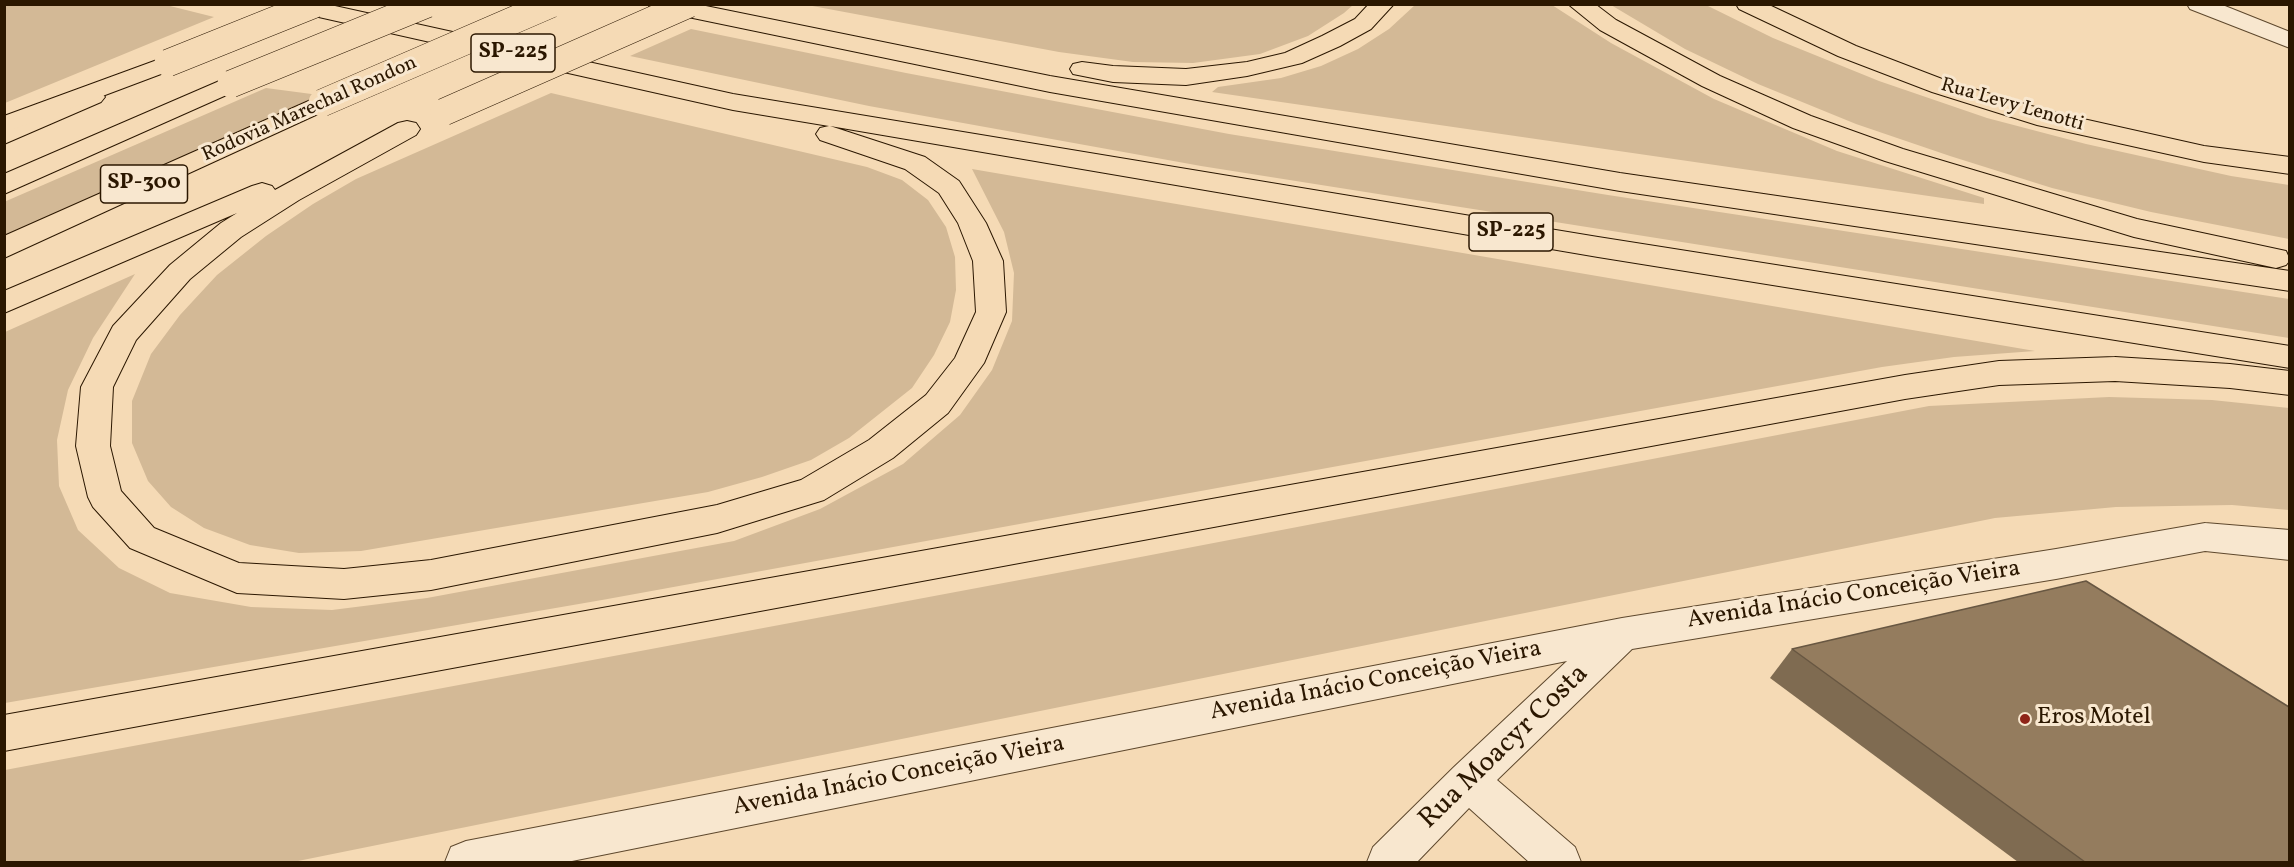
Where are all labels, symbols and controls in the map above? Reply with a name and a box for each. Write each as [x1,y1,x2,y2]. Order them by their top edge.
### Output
road number: SP-225 [471,34,555,72]
street label: Rodovia Marechal Rondon [199,52,421,168]
street label: Rua Levy Lenotti [1938,74,2086,138]
road number: SP-300 [100,165,188,203]
road number: SP-225 [1469,213,1553,251]
street label: Avenida Inácio Conceição Vieira [1685,555,2023,637]
street label: Avenida Inácio Conceição Vieira [1208,636,1544,728]
street label: Rua Moacyr Costa [1413,659,1597,837]
place label: Eros Motel [2037,705,2151,733]
marker: Eros Motel [2018,712,2032,726]
street label: Avenida Inácio Conceição Vieira [731,731,1067,823]

